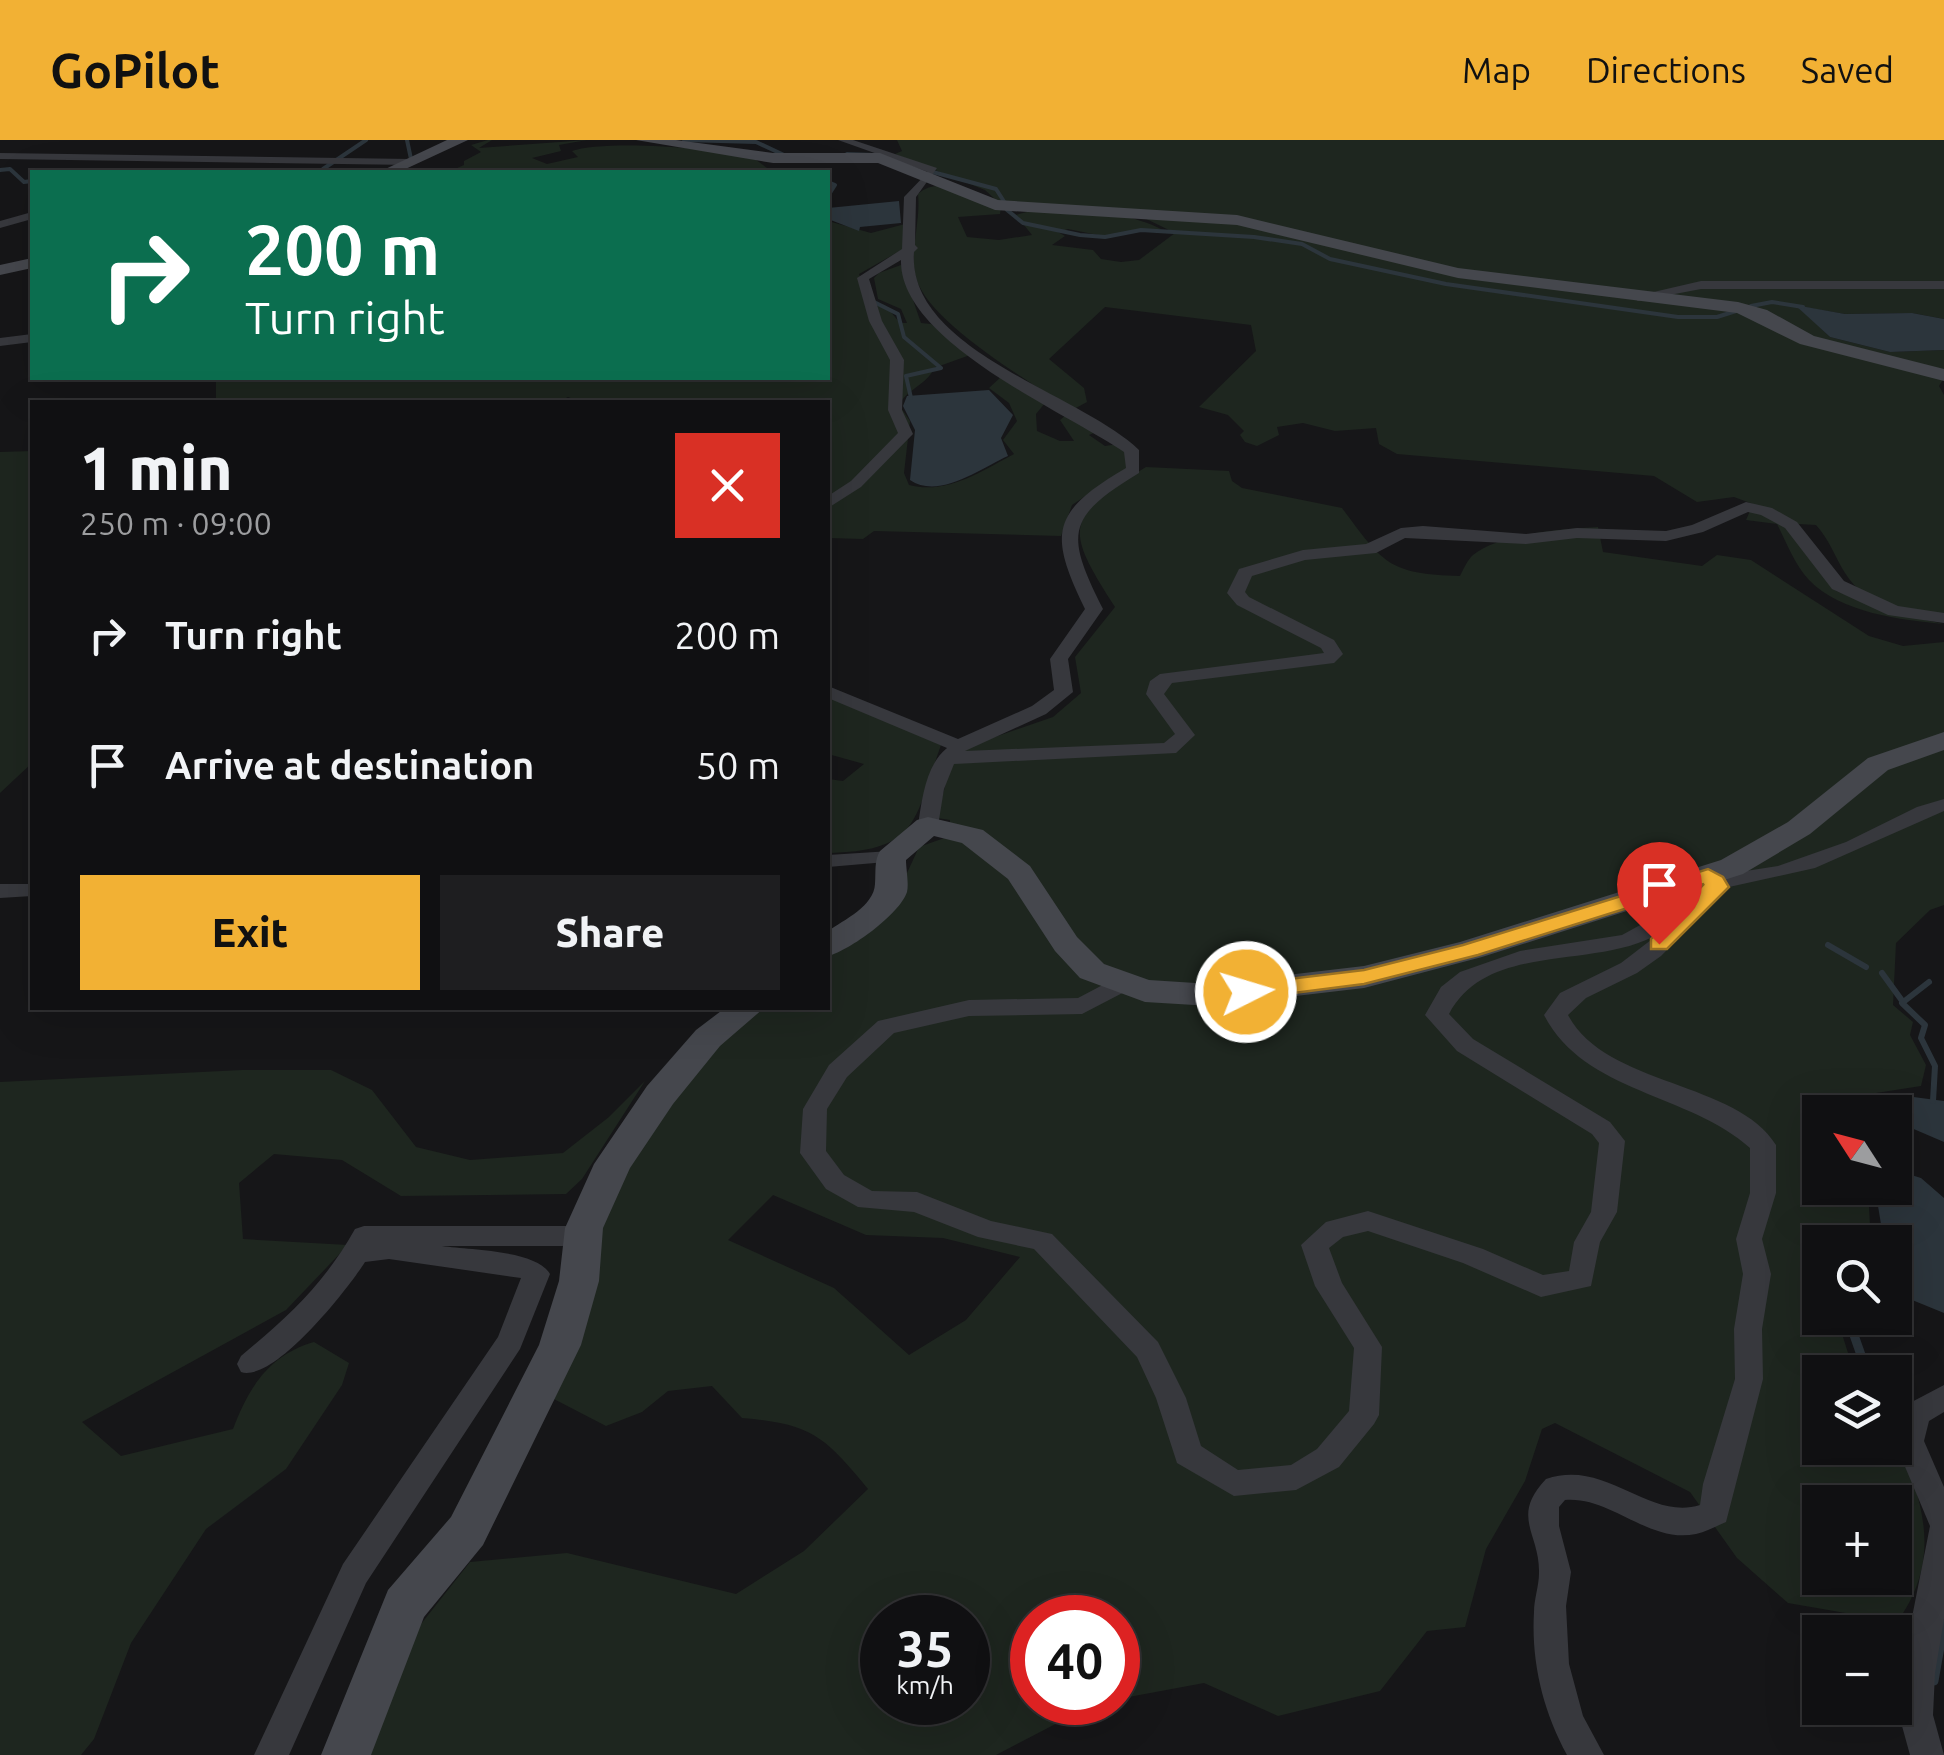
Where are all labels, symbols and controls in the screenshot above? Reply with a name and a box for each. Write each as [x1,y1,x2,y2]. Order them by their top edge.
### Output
text: GoPilot [50,43,220,97]
text: Map [1462,50,1531,90]
text: Directions [1586,50,1746,90]
text: Saved [1801,50,1894,90]
icon: right [80,210,210,340]
text: 200 m [245,210,440,288]
text: Turn right [245,292,445,343]
button: close [675,433,780,538]
text: 1 min [80,434,233,501]
text: 250 m · 09:00 [80,505,272,541]
icon: right [80,608,135,663]
text: Turn right [165,614,342,656]
text: 200 m [674,614,780,656]
icon: arrive [80,738,135,793]
text: Arrive at destination [165,744,534,786]
text: 50 m [696,744,780,786]
pin [1617,842,1702,945]
icon: arrive [1632,857,1687,912]
button: Exit [80,875,420,990]
button: Share [440,875,780,990]
position arrow [1194,940,1298,1044]
north arrow [1802,1095,1912,1205]
map controls [1802,1095,1912,1725]
button: search [1802,1225,1912,1335]
button: layers [1802,1355,1912,1465]
button: + [1802,1485,1912,1595]
speed limit sign: 40 [1010,1595,1140,1725]
button: − [1802,1615,1912,1725]
text: 35 [897,1620,953,1676]
text: km/h [896,1671,954,1699]

